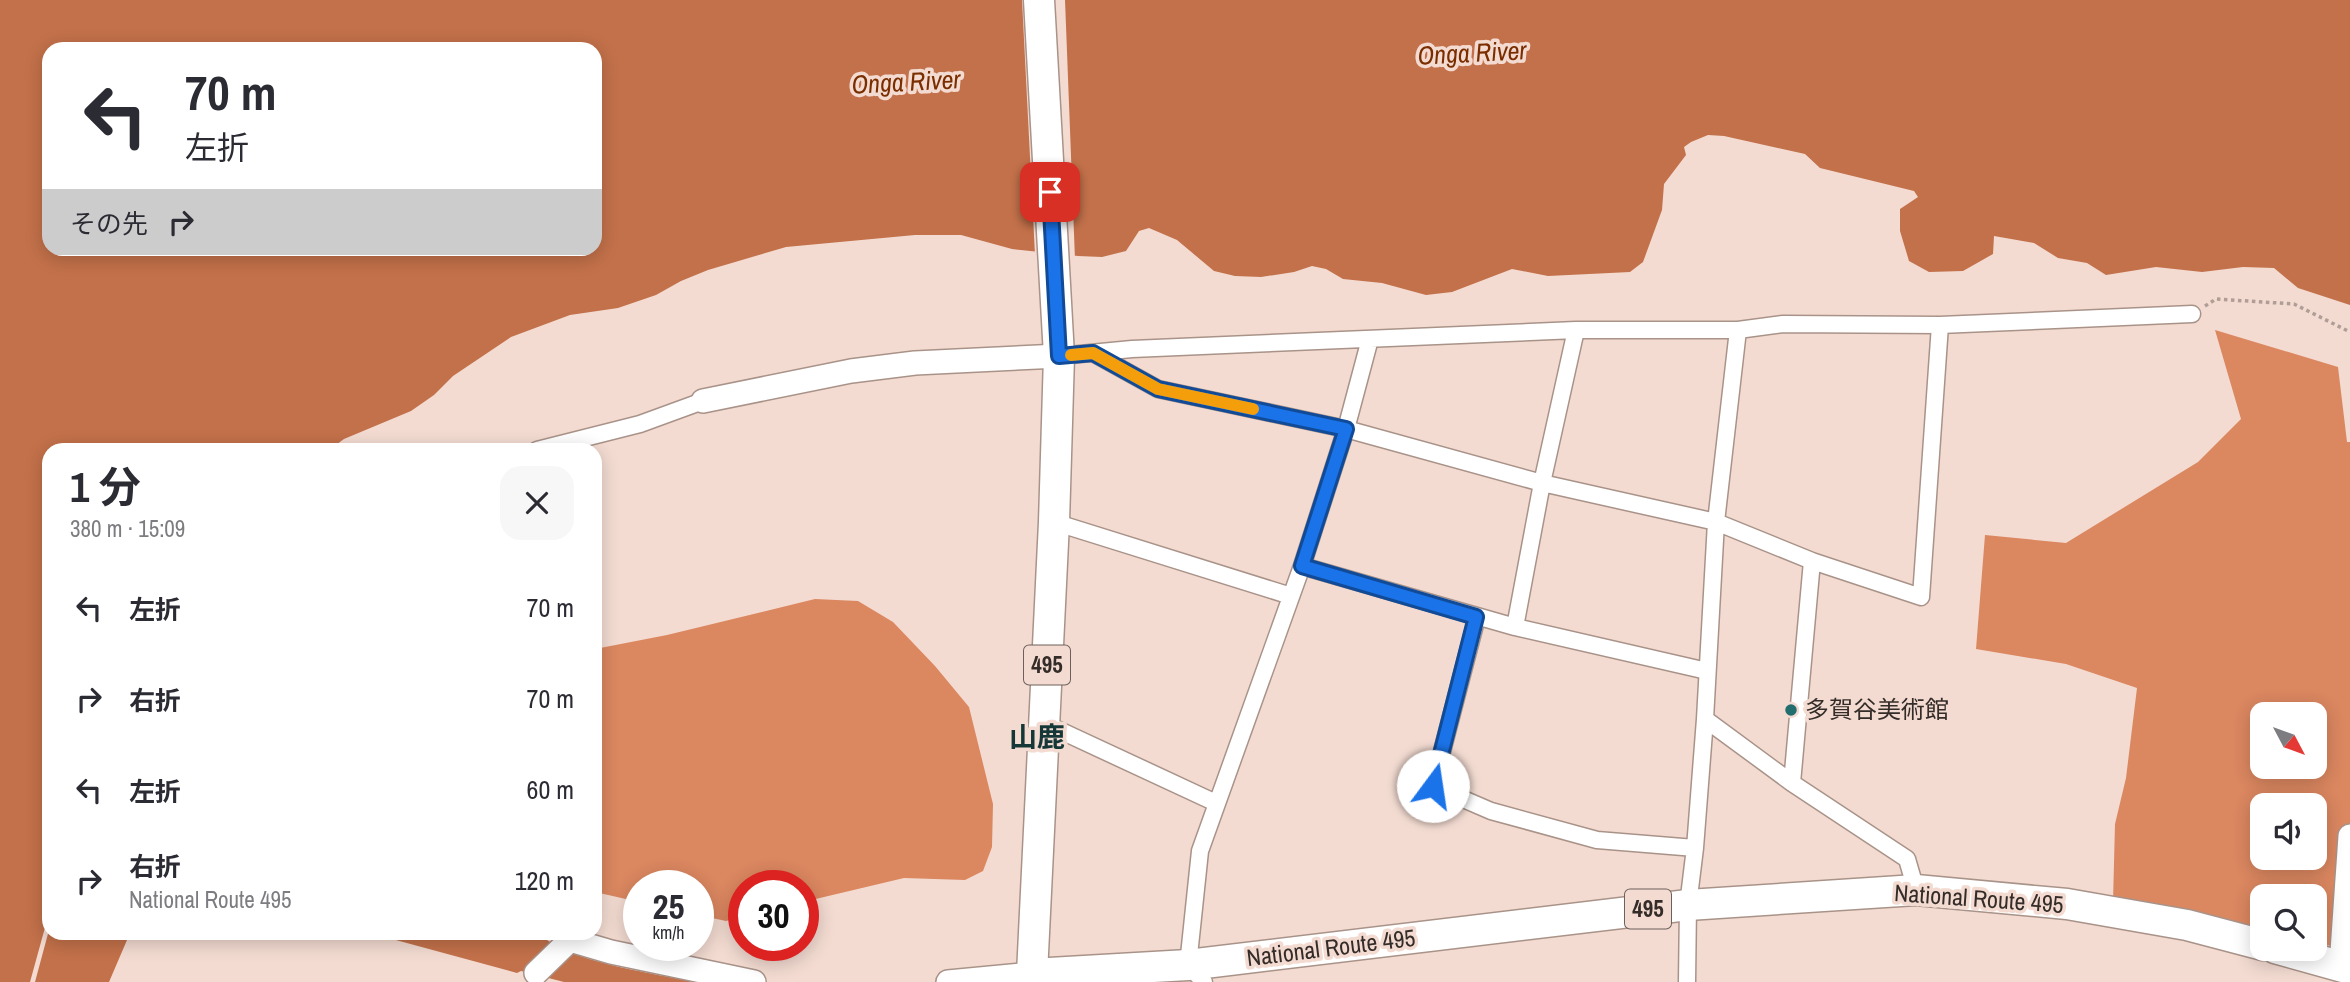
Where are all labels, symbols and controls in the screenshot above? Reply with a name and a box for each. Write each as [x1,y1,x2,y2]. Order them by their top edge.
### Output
water label: Onga River [1417,32,1528,73]
text: 70 m [185,59,277,125]
water label: Onga River [851,61,962,102]
icon: left [70,70,161,161]
text: 左折 [185,126,249,169]
pin [1020,162,1080,222]
icon: arrive [1031,173,1069,211]
icon: right [162,203,200,241]
text: その先 [70,206,148,241]
text: 1 分 [70,459,141,515]
button: close [500,466,574,540]
text: 380 m · 15:09 [70,513,185,544]
icon: left [70,589,108,627]
text: 70 m [527,590,574,625]
text: 左折 [129,592,181,627]
road number: 495 [1024,646,1070,684]
icon: right [70,680,108,718]
text: 70 m [527,681,574,716]
text: 右折 [129,683,181,718]
place label: 多賀谷美術館 [1805,693,1949,725]
marker: 多賀谷美術館 [1783,702,1799,718]
north arrow [2250,702,2328,779]
map controls [2250,702,2327,961]
district label: 山鹿 [1009,718,1065,756]
position arrow [1396,749,1470,823]
icon: left [70,771,108,809]
text: 60 m [527,772,574,807]
text: 左折 [129,774,181,809]
button: sound [2250,793,2327,870]
text: 右折 [129,849,181,884]
icon: right [70,862,108,900]
text: 120 m [515,863,574,898]
speed limit sign: 30 [728,870,819,961]
street label: National Route 495 [1893,876,2065,920]
text: 25 [653,883,684,930]
text: National Route 495 [129,884,292,915]
button: search [2250,884,2327,961]
road number: 495 [1625,890,1671,928]
text: km/h [653,920,685,945]
street label: National Route 495 [1245,921,1417,973]

